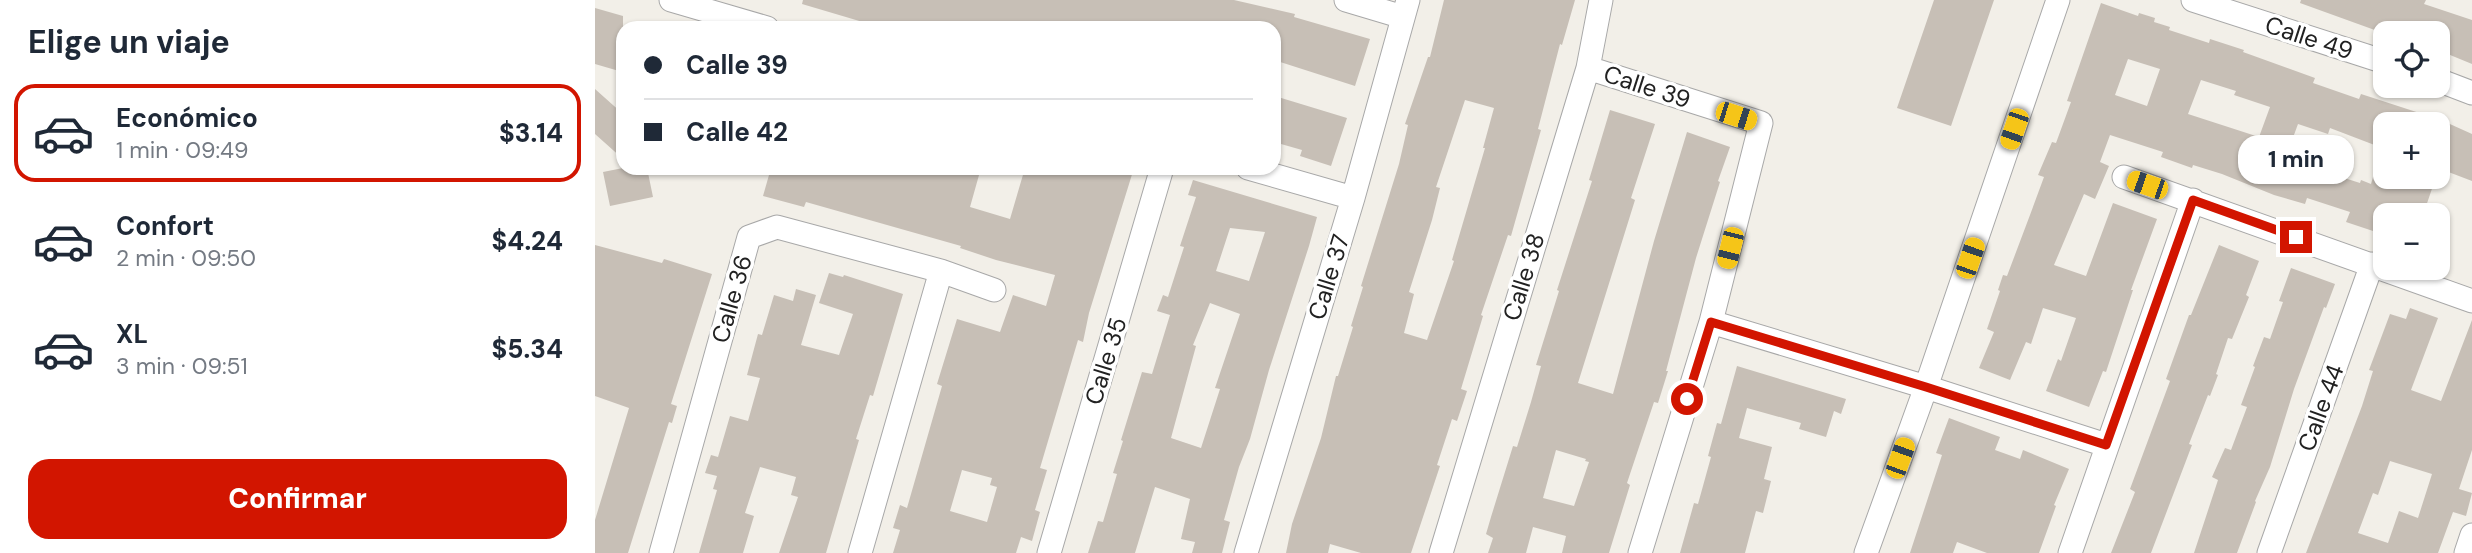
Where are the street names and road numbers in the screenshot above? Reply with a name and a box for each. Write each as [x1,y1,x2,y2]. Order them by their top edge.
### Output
street label: Calle 49 [2261,9,2357,66]
street label: Calle 39 [1600,58,1695,115]
street label: Calle 38 [1496,229,1551,324]
street label: Calle 37 [1301,230,1356,323]
street label: Calle 36 [704,251,759,347]
street label: Calle 35 [1078,313,1133,408]
street label: Calle 44 [2291,360,2351,455]

